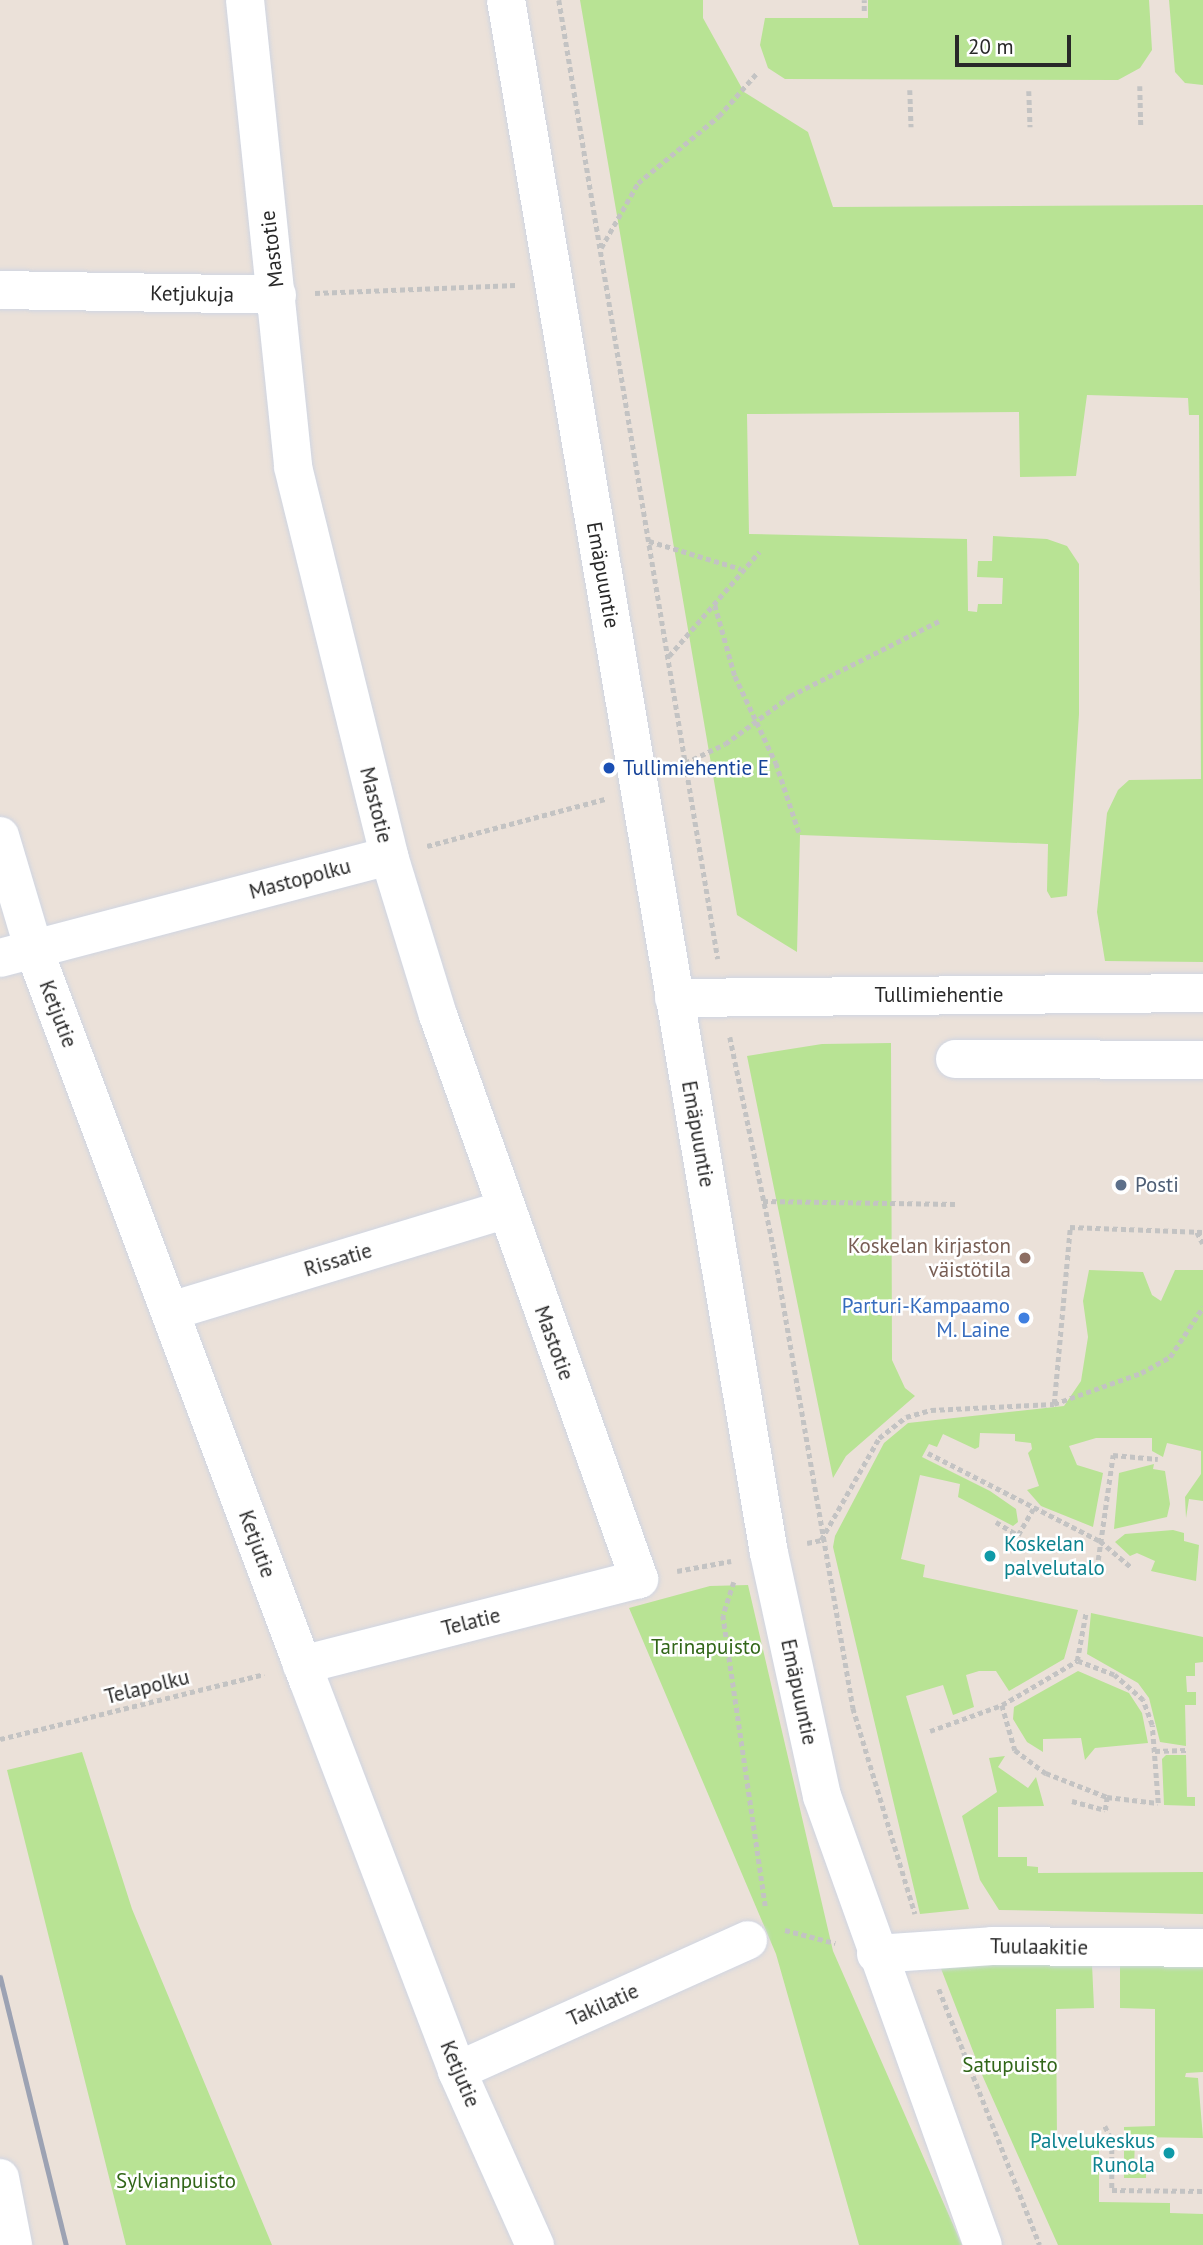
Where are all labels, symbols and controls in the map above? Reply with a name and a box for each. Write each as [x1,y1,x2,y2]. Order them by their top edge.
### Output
scale bar [958,21,1074,65]
text: 20 m [968,33,1014,60]
street label: Mastotie [255,209,289,289]
street label: Ketjukuja [150,281,234,307]
street label: Emäpuuntie [581,520,625,630]
place label: Tullimiehentie E [623,755,769,781]
marker: Tullimiehentie E [601,760,617,776]
street label: Mastotie [354,764,398,846]
street label: Mastopolku [246,853,354,905]
street label: Ketjutie [34,977,82,1051]
street label: Tullimiehentie [874,982,1004,1008]
street label: Emäpuuntie [676,1079,720,1189]
place label: Posti [1135,1172,1179,1198]
marker: Posti [1113,1177,1129,1193]
place label: Koskelan kirjaston väistötila [848,1233,1011,1283]
street label: Rissatie [301,1238,375,1282]
marker: Koskelan kirjaston väistötila [1017,1250,1033,1266]
place label: Parturi-Kampaamo M. Laine [842,1293,1010,1343]
street label: Mastotie [529,1302,579,1384]
marker: Parturi-Kampaamo M. Laine [1016,1310,1032,1326]
street label: Ketjutie [233,1507,281,1581]
place label: Koskelan palvelutalo [1004,1531,1105,1581]
marker: Koskelan palvelutalo [982,1548,998,1564]
street label: Telatie [439,1603,503,1641]
park label: Tarinapuisto [651,1634,761,1660]
street label: Emäpuuntie [775,1637,823,1747]
street label: Telapolku [102,1664,192,1710]
street label: Tuulaakitie [990,1934,1088,1960]
street label: Takilatie [563,1978,643,2032]
street label: Ketjutie [435,2037,485,2111]
park label: Satupuisto [962,2052,1058,2078]
place label: Palvelukeskus Runola [1030,2128,1155,2178]
marker: Palvelukeskus Runola [1161,2145,1177,2161]
park label: Sylvianpuisto [116,2168,236,2194]

